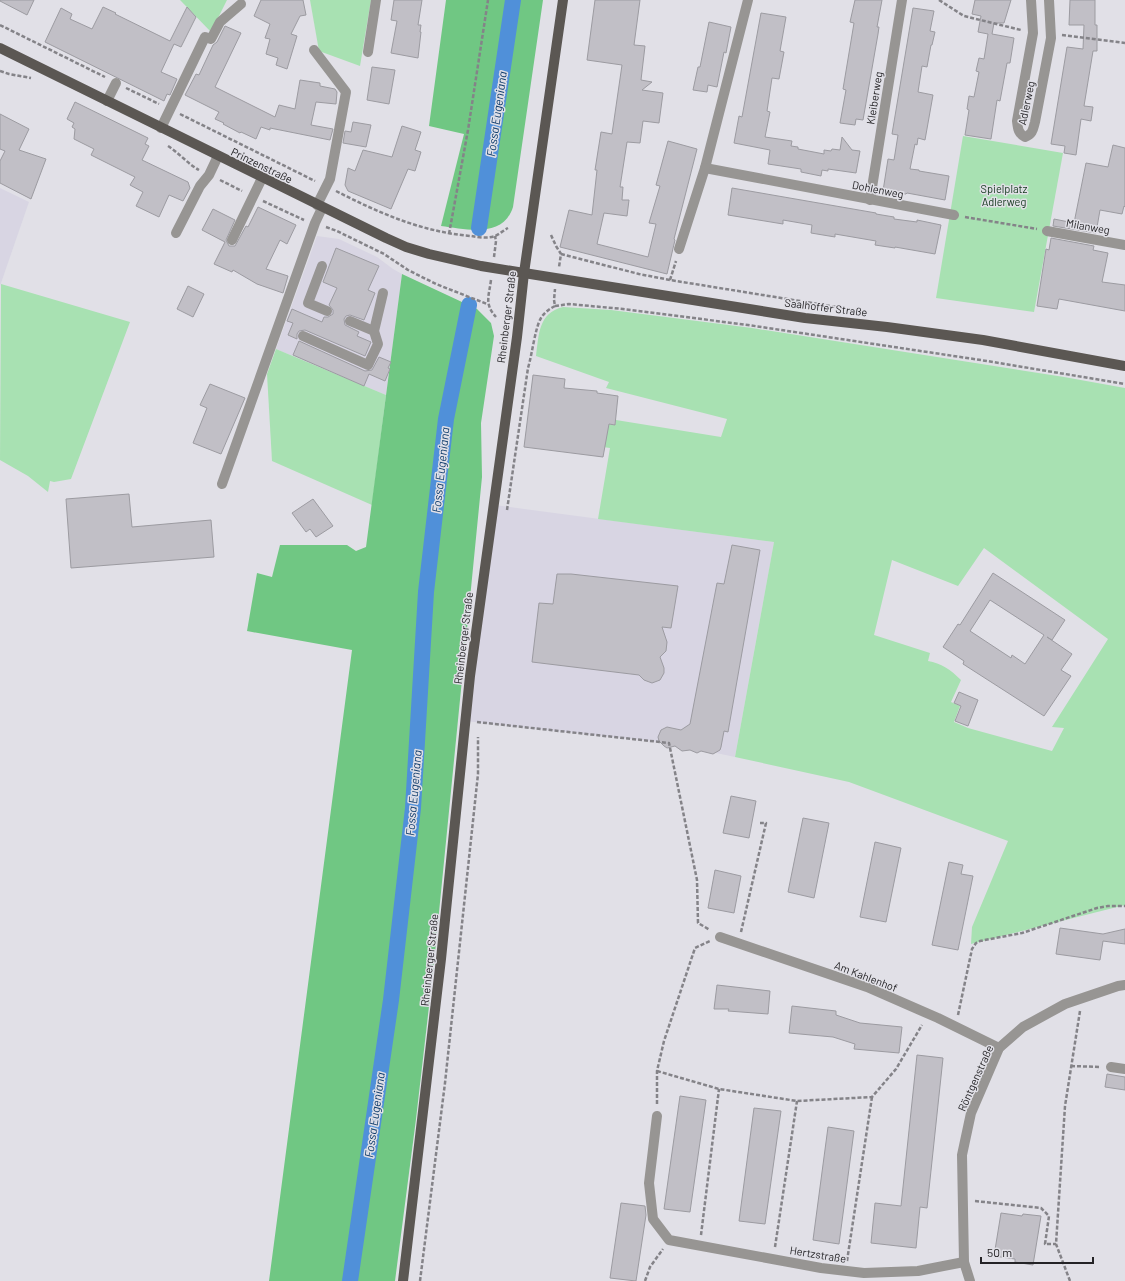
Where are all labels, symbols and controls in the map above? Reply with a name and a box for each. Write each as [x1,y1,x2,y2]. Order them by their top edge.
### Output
water label: Fossa Eugeniana [483,70,509,158]
street label: Kleiberweg [863,70,885,125]
street label: Adlerweg [1015,80,1037,126]
street label: Prinzenstraße [229,145,295,186]
street label: Dohlenweg [851,178,905,200]
park label: Spielplatz Adlerweg [981,182,1027,208]
street label: Milanweg [1065,216,1111,236]
street label: Rheinberger Straße [494,270,518,364]
street label: Saalhoffer Straße [784,295,868,319]
water label: Fossa Eugeniana [429,426,451,514]
street label: Rheinberger Straße [451,591,475,685]
water label: Fossa Eugeniana [402,749,424,837]
street label: Rheinberger Straße [418,913,440,1007]
street label: Am Kahlenhof [833,958,899,994]
street label: Röntgenstraße [955,1043,995,1113]
water label: Fossa Eugeniana [361,1071,387,1159]
scale bar [981,1239,1093,1265]
street label: Hertzstraße [789,1243,847,1265]
text: 50 m [987,1245,1012,1259]

